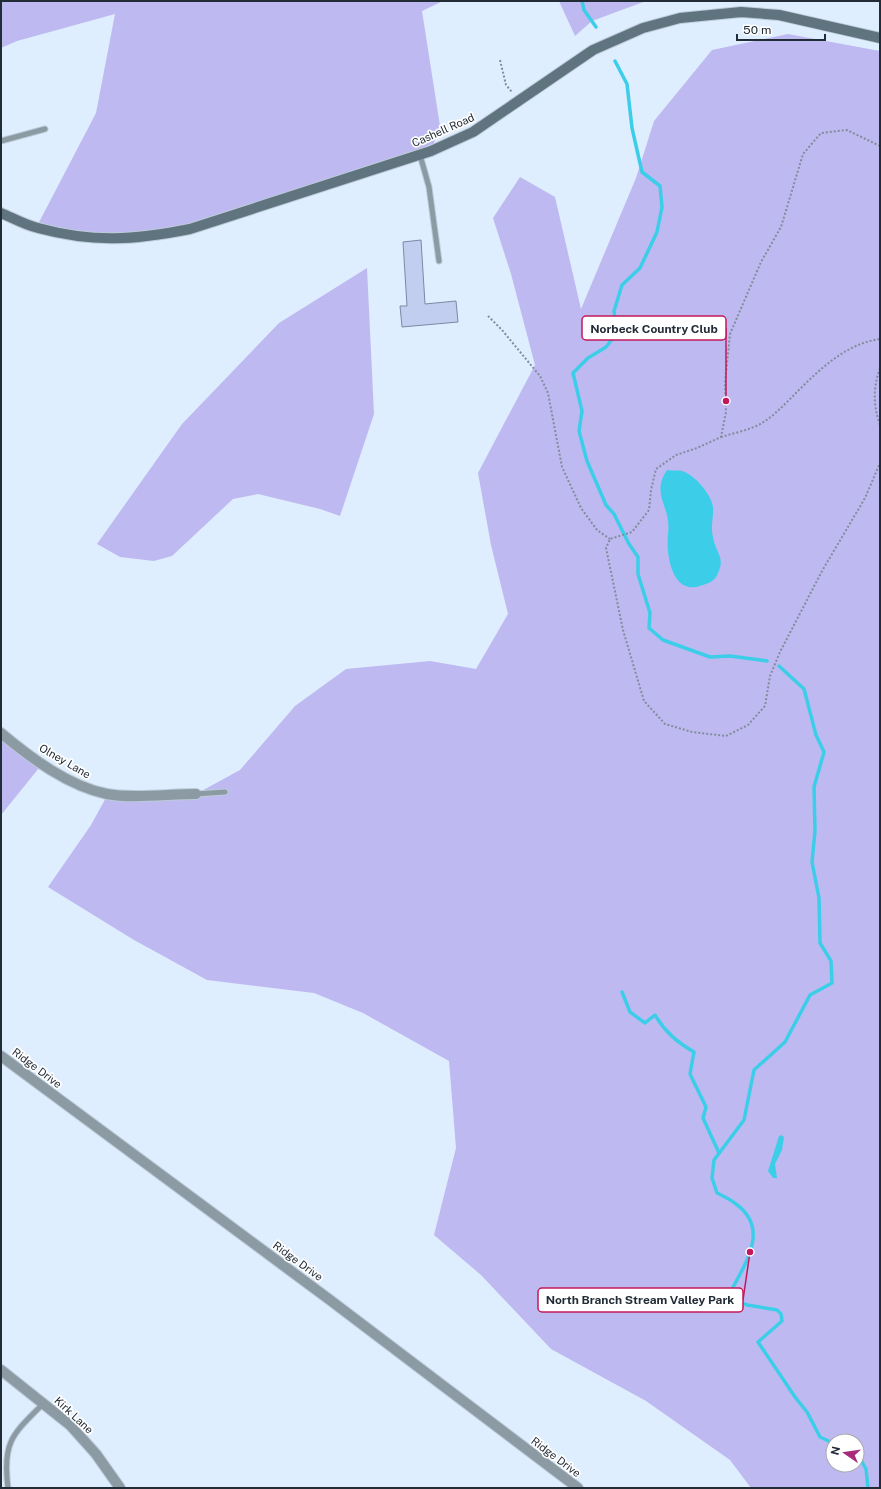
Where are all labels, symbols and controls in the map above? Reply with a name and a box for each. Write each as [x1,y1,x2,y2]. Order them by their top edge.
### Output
scale bar [737,16,825,42]
text: 50 m [743,23,771,37]
street label: Cashell Road [410,111,476,149]
callout: Norbeck Country Club [582,316,726,340]
text: Norbeck Country Club [590,322,718,336]
street label: Olney Lane [37,742,93,780]
street label: Ridge Drive [10,1046,64,1090]
street label: Ridge Drive [271,1239,325,1283]
callout: North Branch Stream Valley Park [538,1288,743,1312]
text: North Branch Stream Valley Park [546,1293,734,1307]
street label: Kirk Lane [52,1394,96,1436]
north arrow [825,1433,865,1473]
street label: Ridge Drive [529,1435,583,1479]
text: N [828,1445,842,1456]

